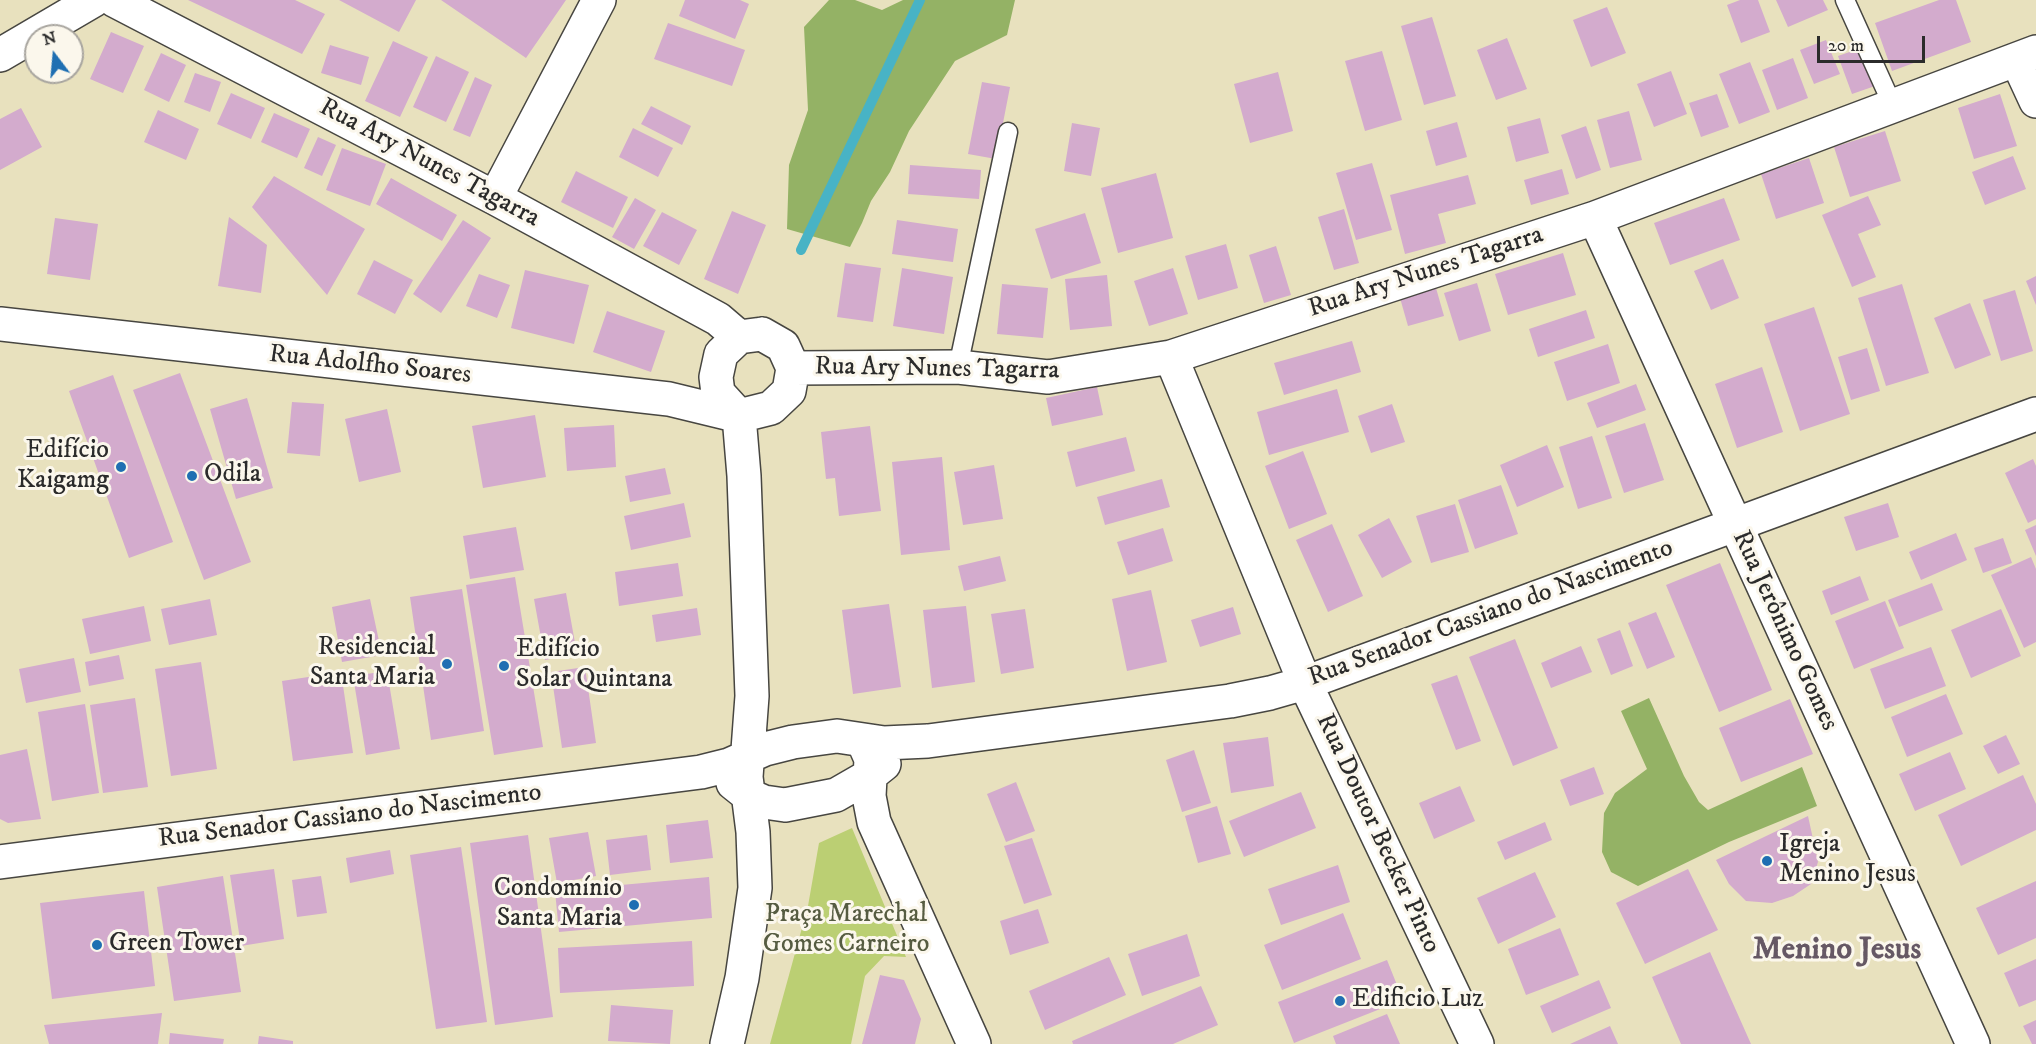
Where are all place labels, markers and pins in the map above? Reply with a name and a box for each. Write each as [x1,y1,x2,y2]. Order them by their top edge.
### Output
place label: Edifício Kaigamg [17,436,109,497]
marker: Edifício Kaigamg [114,460,128,474]
place label: Odila [204,460,261,492]
marker: Odila [185,469,199,483]
place label: Residencial Santa Maria [310,633,435,694]
place label: Edifício Solar Quintana [516,635,672,696]
marker: Residencial Santa Maria [440,657,454,671]
marker: Edifício Solar Quintana [497,659,511,673]
place label: Igreja Menino Jesus [1779,830,1916,892]
marker: Igreja Menino Jesus [1760,854,1774,868]
place label: Condomínio Santa Maria [494,874,622,936]
marker: Condomínio Santa Maria [627,898,641,912]
place label: Green Tower [109,929,244,961]
marker: Green Tower [90,938,104,952]
place label: Edificio Luz [1352,985,1483,1017]
marker: Edificio Luz [1333,994,1347,1008]

